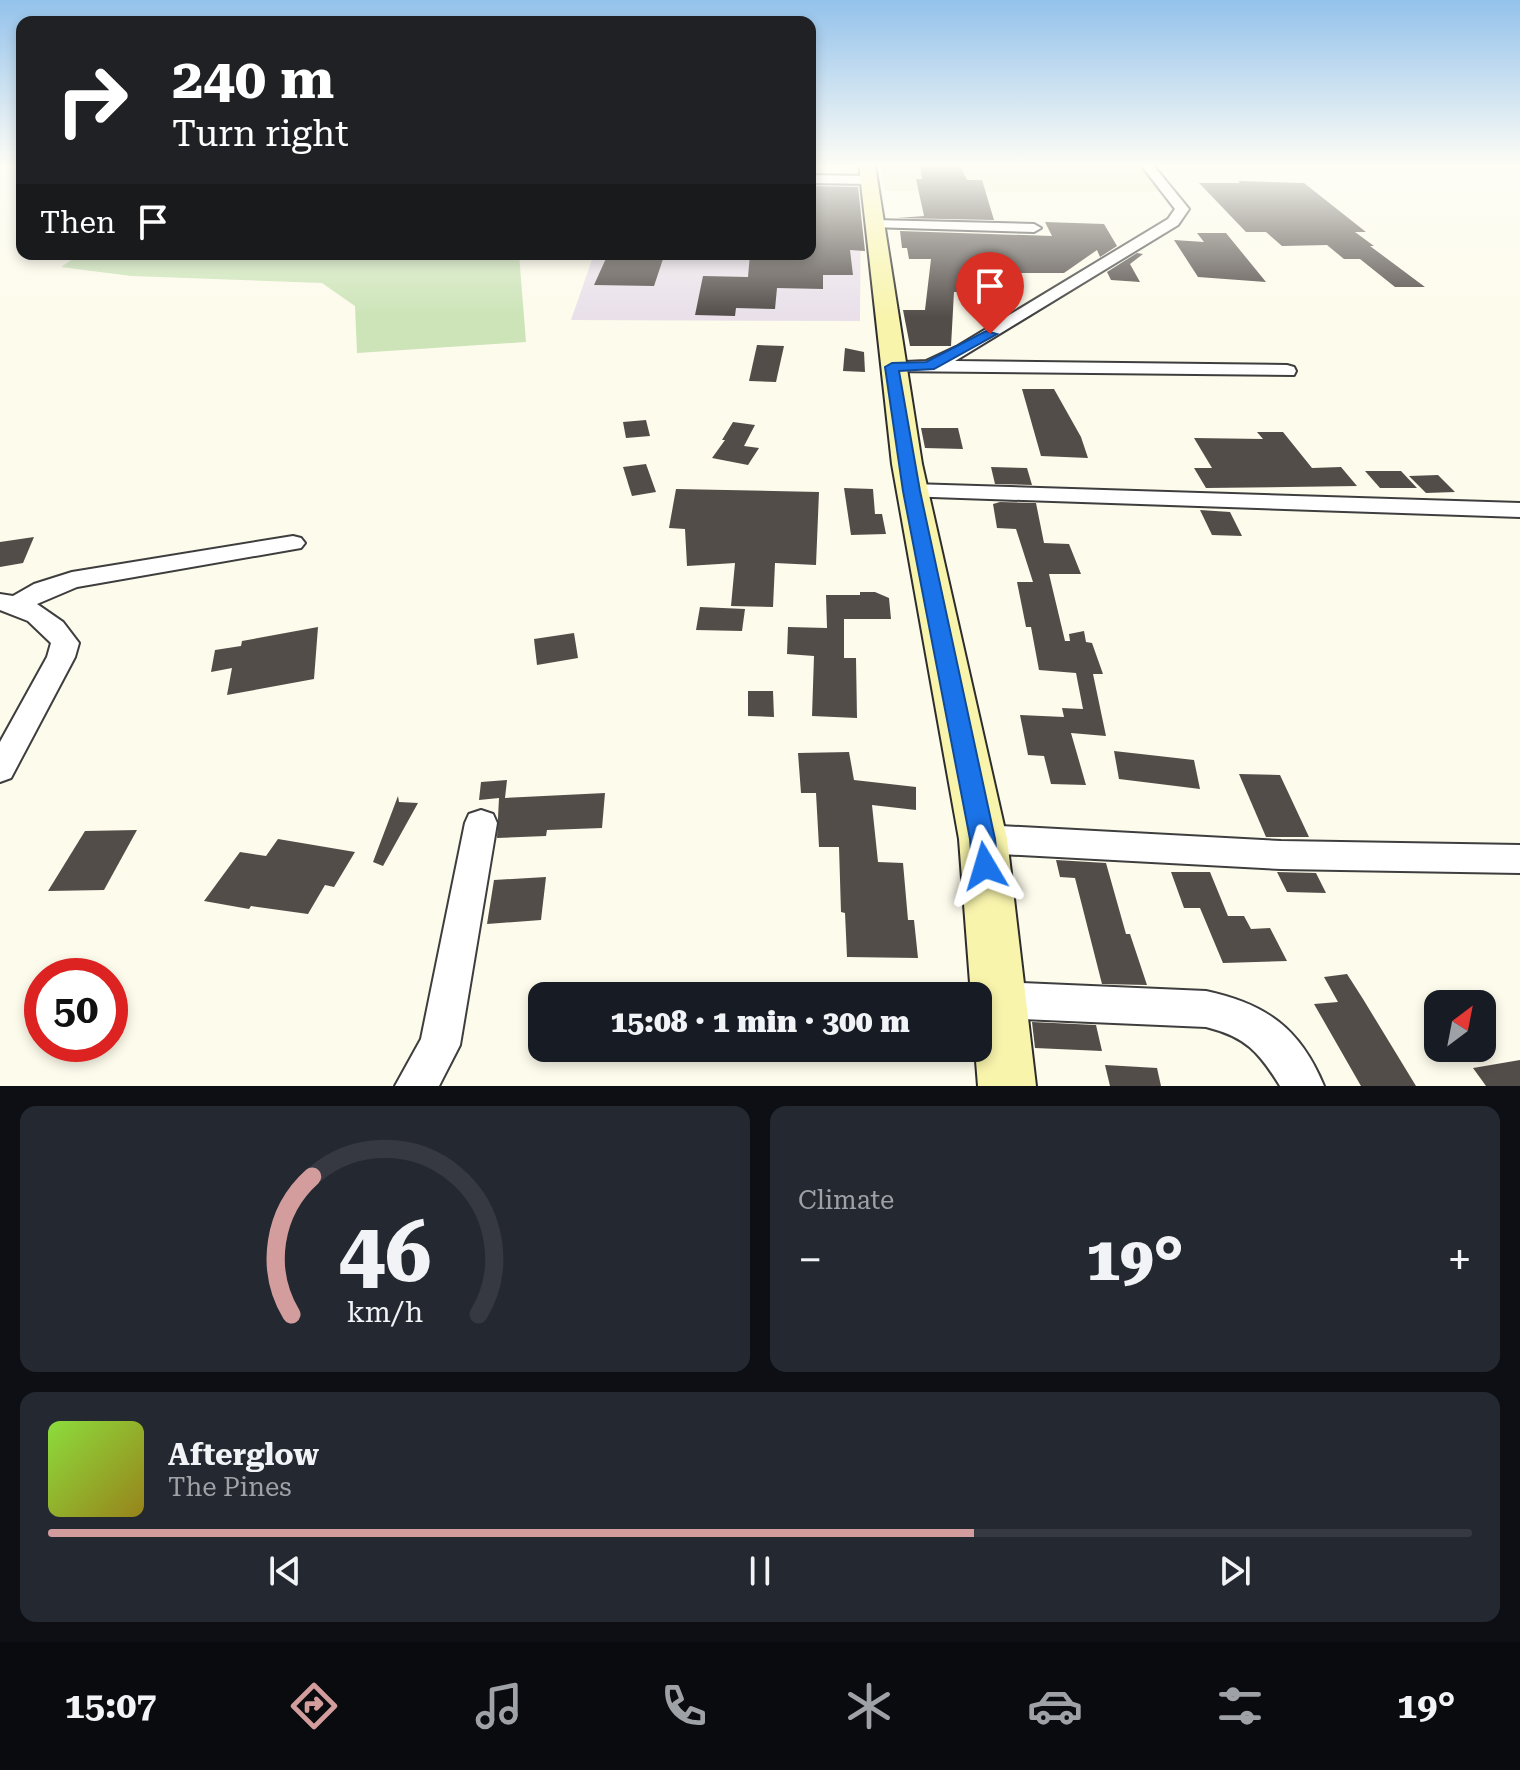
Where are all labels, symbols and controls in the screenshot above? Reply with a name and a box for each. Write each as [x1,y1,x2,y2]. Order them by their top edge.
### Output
text: 240 m [172,46,334,112]
icon: right [40,48,144,152]
text: Turn right [172,113,349,155]
icon: arrive [131,200,175,244]
text: Then [40,205,115,240]
pin [956,252,1024,334]
icon: arrive [968,264,1012,308]
position arrow [943,824,1027,908]
speed limit sign: 50 [24,958,128,1062]
north arrow [1424,990,1496,1062]
map controls [1424,990,1496,1062]
text: 15:08 · 1 min · 300 m [610,1004,910,1039]
text: Climate [798,1185,894,1215]
text: 46 [338,1204,432,1301]
text: 19° [1086,1224,1184,1295]
text: − [798,1234,823,1286]
text: + [1447,1234,1472,1286]
text: km/h [347,1295,423,1329]
text: Afterglow [168,1437,319,1472]
text: The Pines [168,1472,292,1502]
icon: previous [263,1549,307,1593]
icon: pause [738,1549,782,1593]
icon: next [1213,1549,1257,1593]
icon: directions [286,1678,342,1734]
icon: music [471,1678,527,1734]
icon: phone [656,1678,712,1734]
icon: climate [841,1678,897,1734]
icon: car [1027,1678,1083,1734]
icon: filters [1212,1678,1268,1734]
text: 15:07 [65,1685,157,1727]
text: 19° [1397,1685,1455,1727]

